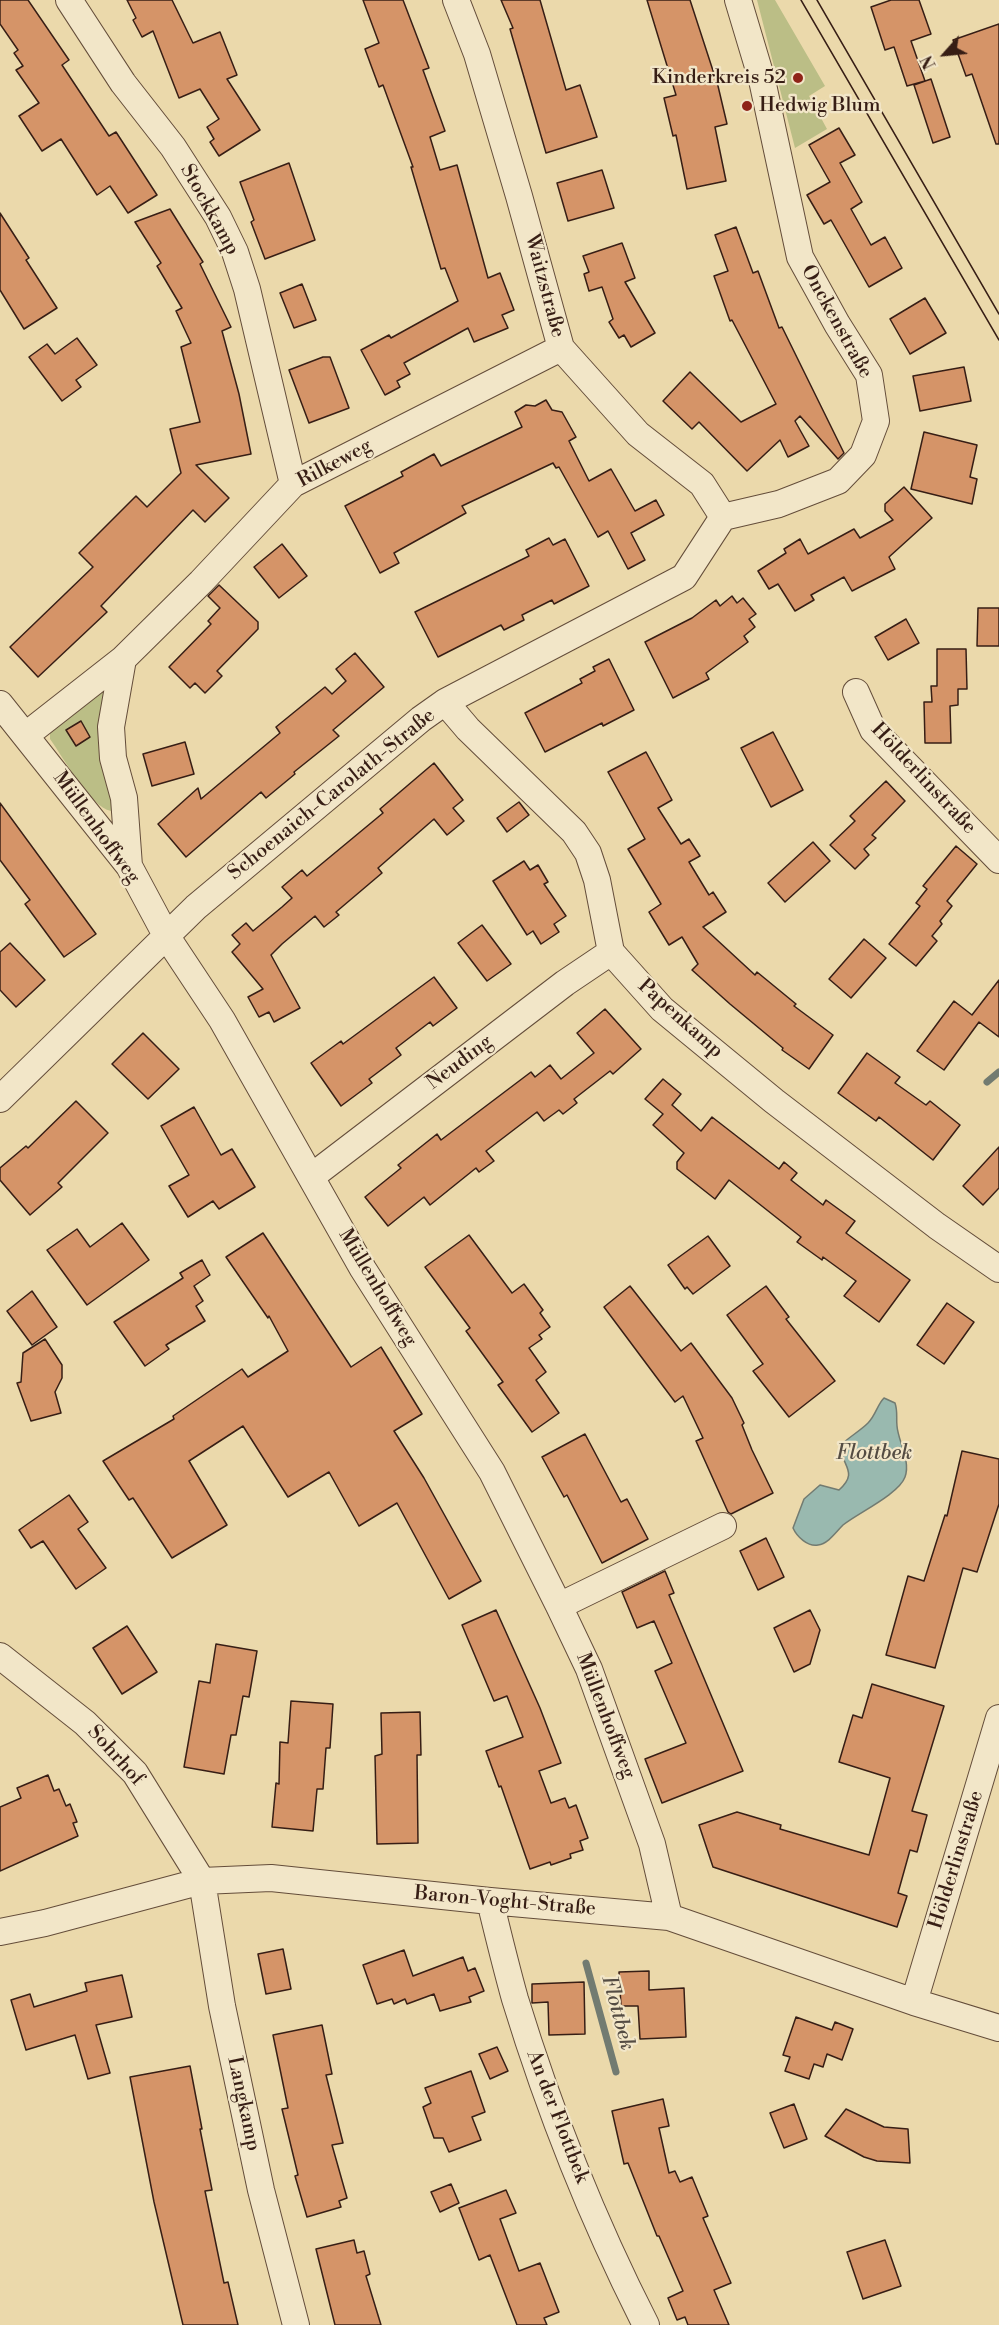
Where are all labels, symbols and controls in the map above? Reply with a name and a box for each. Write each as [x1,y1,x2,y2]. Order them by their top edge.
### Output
north arrow [915,24,975,84]
text: N [917,52,941,72]
place label: Kinderkreis 52 [652,66,786,90]
marker: Kinderkreis 52 [791,71,805,85]
place label: Hedwig Blum [759,94,880,118]
marker: Hedwig Blum [740,99,754,113]
street label: Stockkamp [174,160,244,260]
street label: Waitzstraße [519,232,569,340]
street label: Onckenstraße [795,261,877,383]
street label: Rilkeweg [294,434,376,494]
street label: Schoenaich-Carolath-Straße [224,704,440,886]
street label: Hölderlinstraße [865,718,981,840]
street label: Müllenhoffweg [47,767,145,889]
street label: Papenkamp [632,974,728,1064]
street label: Neuding [422,1030,498,1096]
street label: Müllenhoffweg [333,1225,421,1351]
water label: Flottbek [836,1441,912,1467]
street label: Müllenhoffweg [570,1650,640,1782]
street label: Sohrhof [82,1721,148,1791]
street label: Hölderlinstraße [925,1788,989,1932]
street label: Baron-Voght-Straße [413,1882,597,1922]
water label: Flottbek [595,1973,639,2053]
street label: An der Flottbek [521,2047,593,2187]
street label: Langkamp [221,2055,265,2153]

